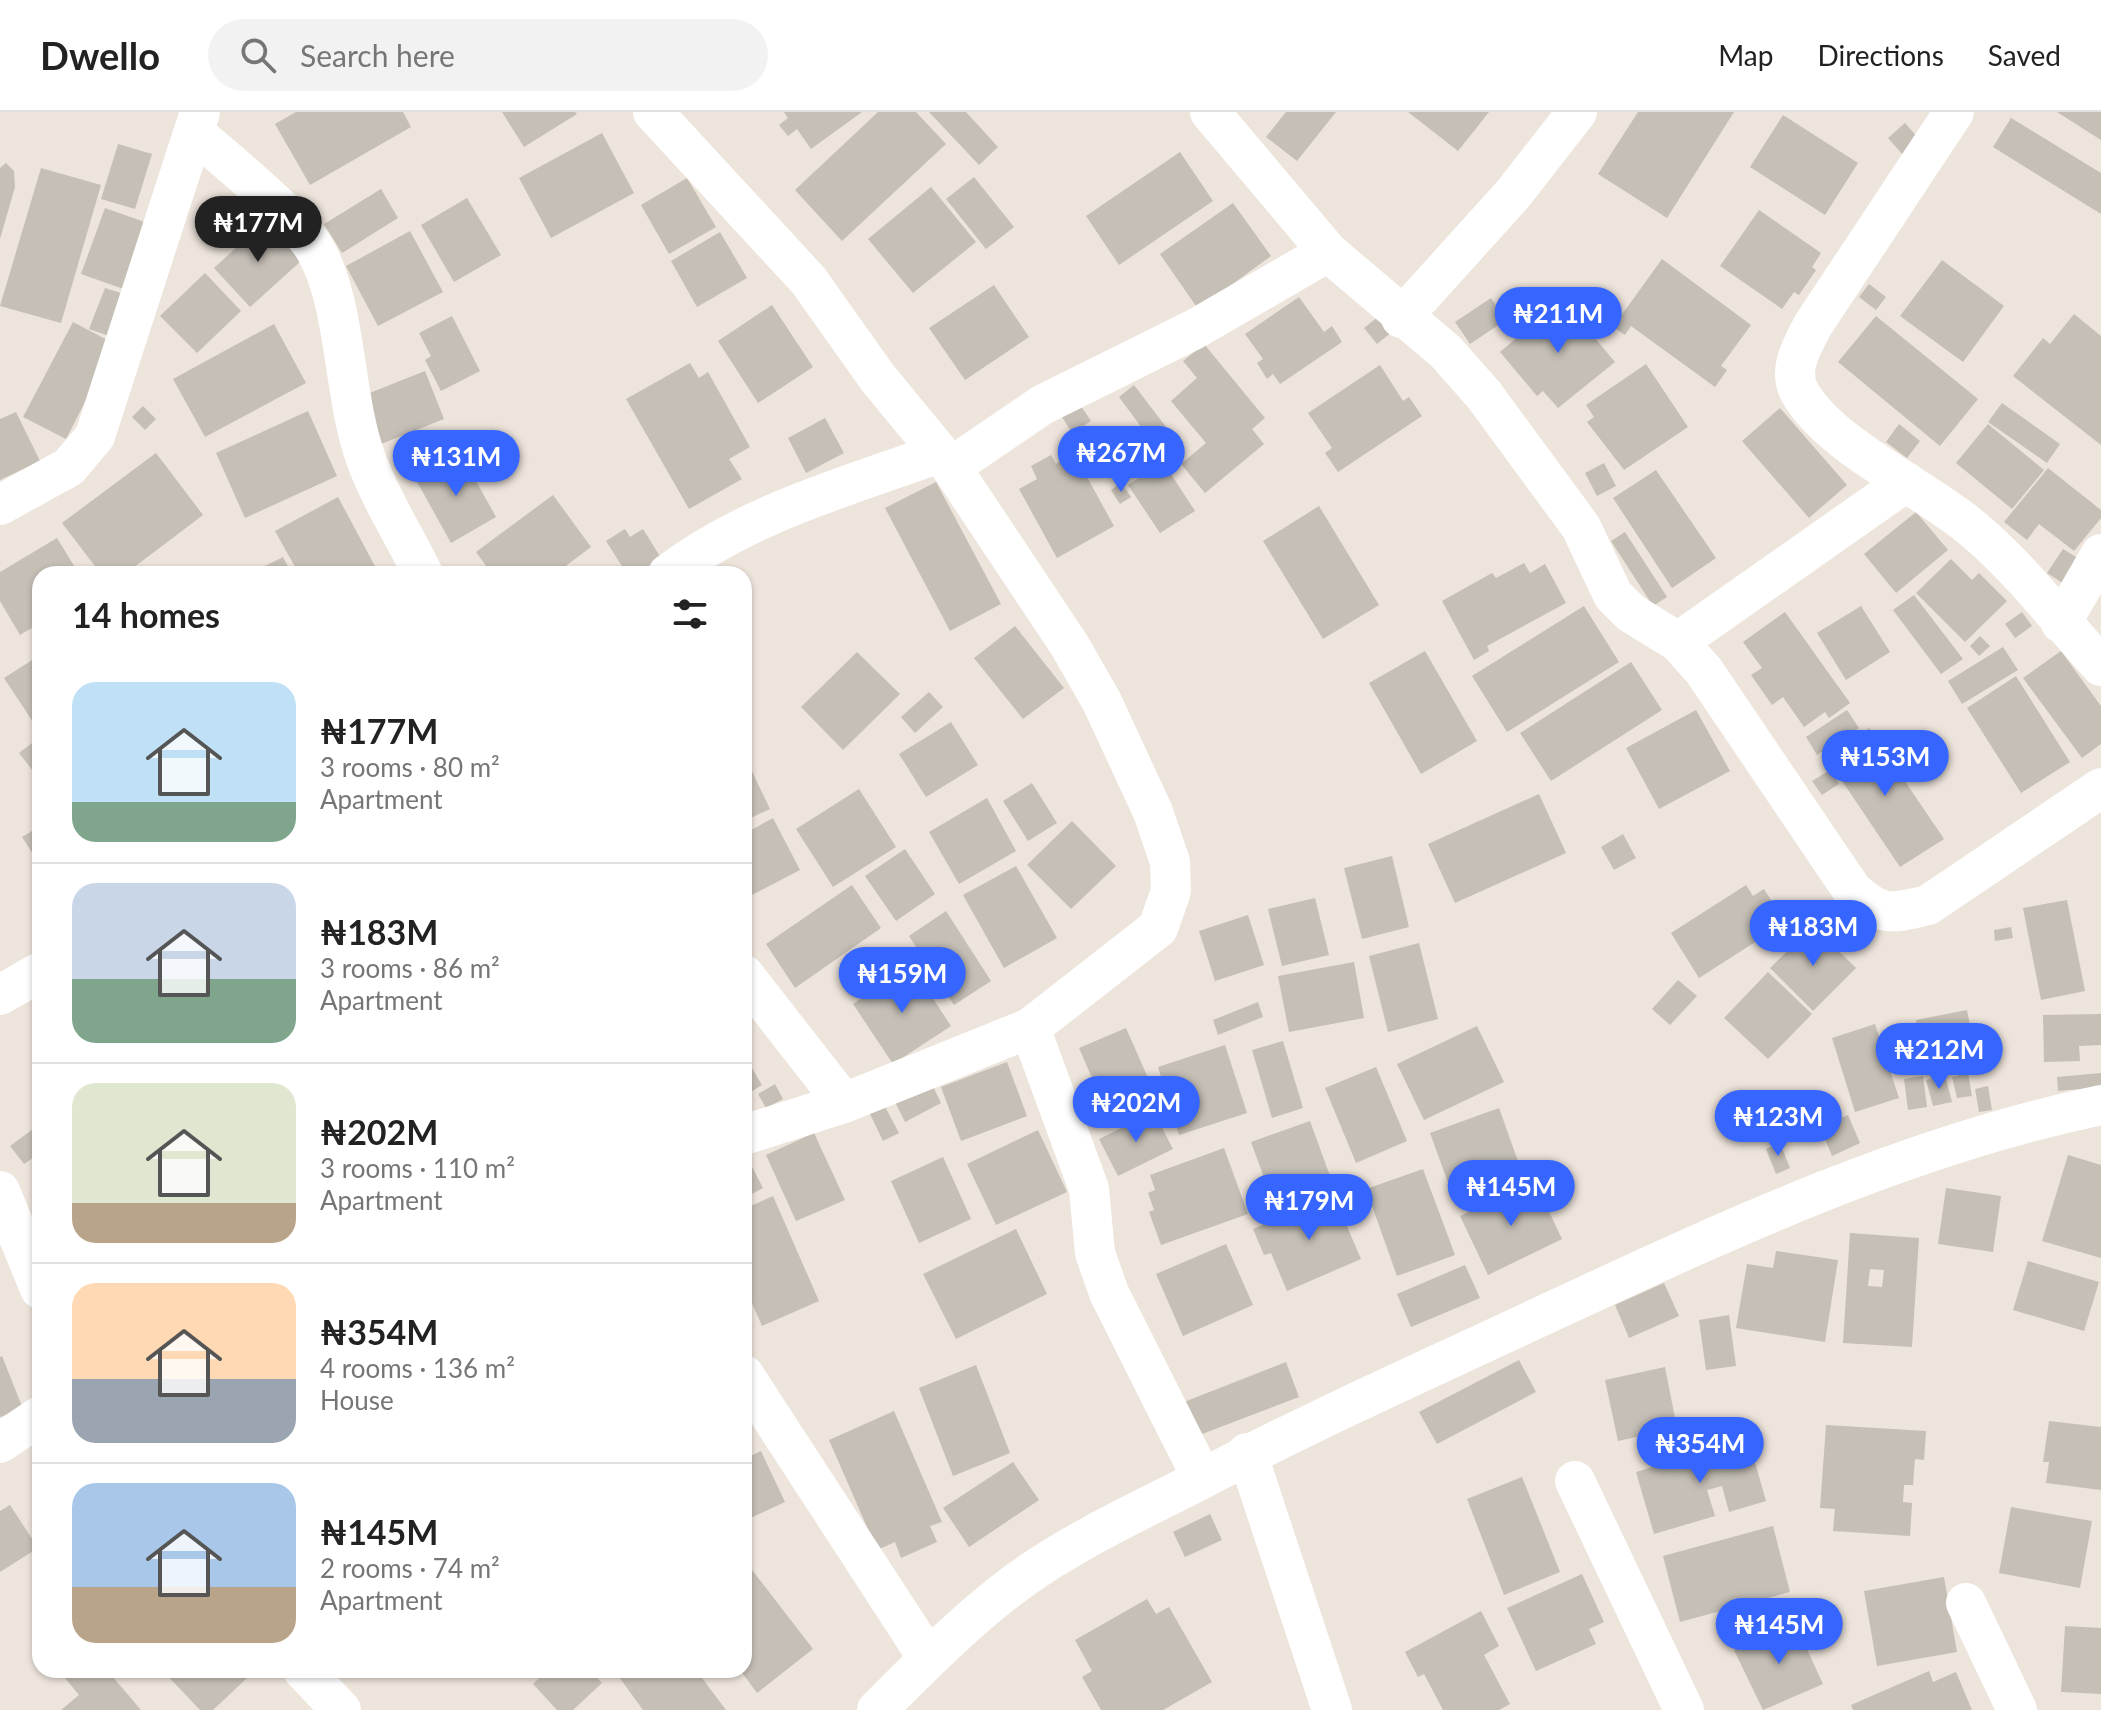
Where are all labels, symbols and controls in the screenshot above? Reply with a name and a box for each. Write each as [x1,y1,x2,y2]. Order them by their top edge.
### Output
search box [208,19,768,91]
text: Dwello [40,32,160,78]
icon: search [236,33,280,77]
text: Search here [300,37,455,73]
text: Map [1718,38,1773,72]
text: Directions [1817,38,1944,72]
text: Saved [1988,38,2061,72]
pin: ₦177M [202,196,314,264]
text: ₦177M [213,206,303,238]
pin: ₦211M [1502,287,1614,355]
text: ₦211M [1513,297,1603,329]
pin: ₦267M [1065,426,1177,494]
pin: ₦131M [400,430,512,498]
text: ₦267M [1076,436,1166,468]
text: ₦131M [411,440,501,472]
icon: filters [668,592,712,636]
text: 14 homes [72,594,220,635]
text: ₦177M [320,710,438,751]
icon: home [136,714,232,810]
pin: ₦153M [1829,730,1941,798]
text: ₦153M [1840,740,1930,772]
text: 3 rooms · 80 m² [320,751,500,783]
text: Apartment [320,783,443,815]
pin: ₦183M [1757,900,1869,968]
text: ₦183M [1768,910,1858,942]
text: ₦183M [320,911,438,952]
icon: home [136,915,232,1011]
pin: ₦159M [846,947,958,1015]
text: 3 rooms · 86 m² [320,952,500,984]
text: ₦159M [857,957,947,989]
text: Apartment [320,984,443,1016]
pin: ₦212M [1883,1023,1995,1091]
text: ₦212M [1894,1033,1984,1065]
pin: ₦202M [1080,1076,1192,1144]
text: ₦202M [1091,1086,1181,1118]
pin: ₦123M [1722,1090,1834,1158]
text: ₦123M [1733,1100,1823,1132]
text: ₦202M [320,1111,438,1152]
icon: home [136,1115,232,1211]
text: 3 rooms · 110 m² [320,1152,515,1184]
pin: ₦145M [1455,1160,1567,1228]
text: ₦145M [1466,1170,1556,1202]
pin: ₦179M [1253,1174,1365,1242]
text: Apartment [320,1184,443,1216]
text: ₦179M [1264,1184,1354,1216]
text: ₦354M [320,1311,438,1352]
icon: home [136,1315,232,1411]
text: 4 rooms · 136 m² [320,1352,515,1384]
text: House [320,1384,394,1416]
pin: ₦354M [1644,1417,1756,1485]
text: ₦354M [1655,1427,1745,1459]
text: ₦145M [320,1511,438,1552]
icon: home [136,1515,232,1611]
text: 2 rooms · 74 m² [320,1552,500,1584]
text: Apartment [320,1584,443,1616]
pin: ₦145M [1723,1598,1835,1666]
text: ₦145M [1734,1608,1824,1640]

